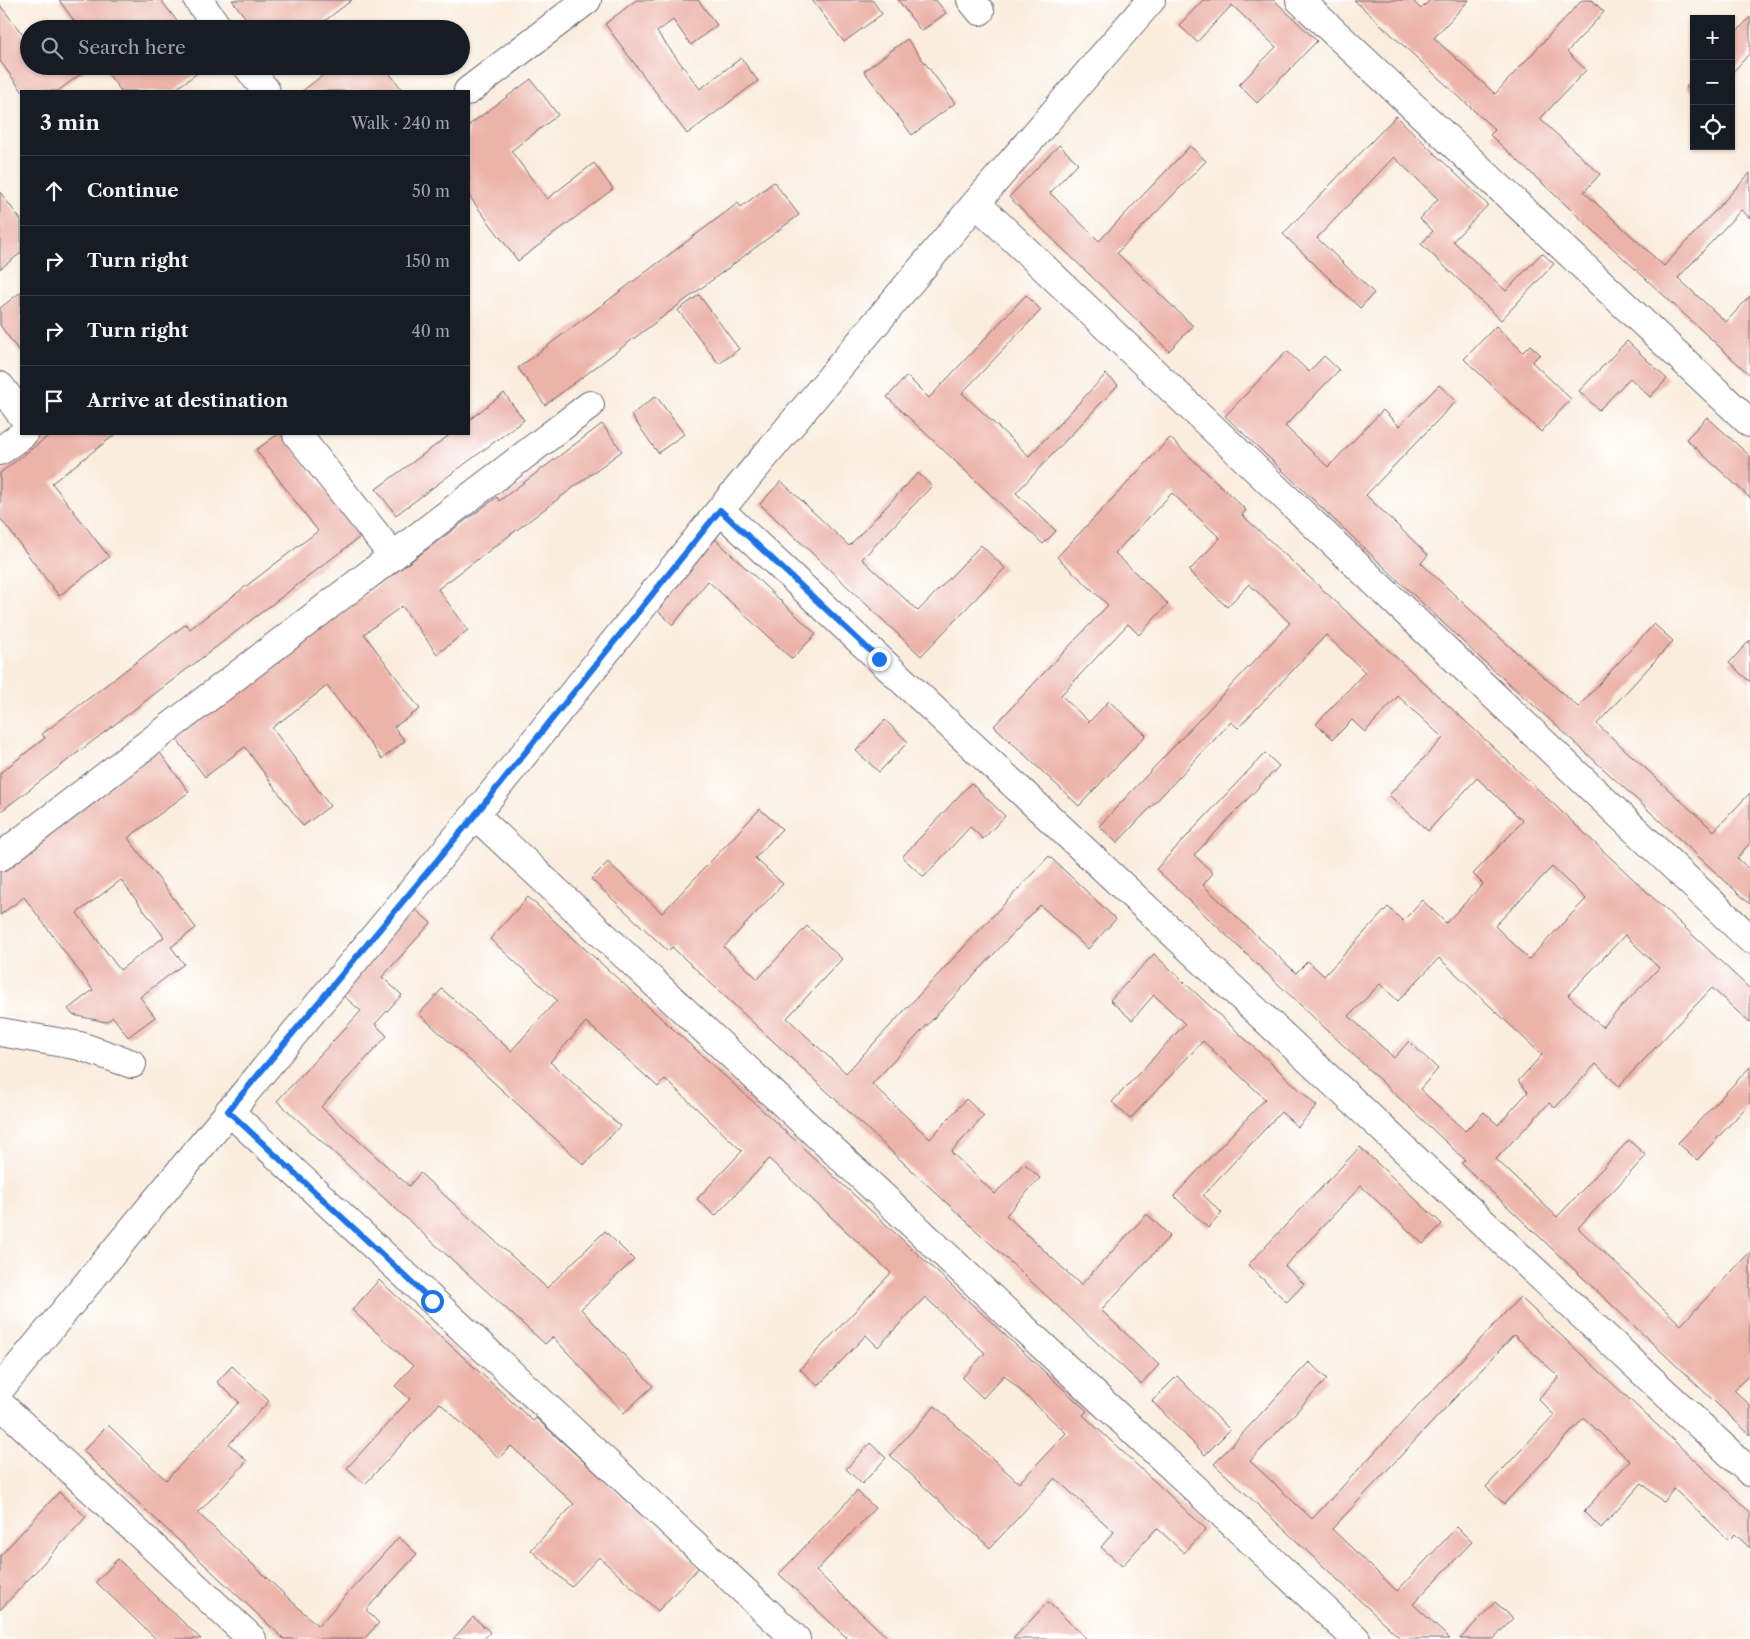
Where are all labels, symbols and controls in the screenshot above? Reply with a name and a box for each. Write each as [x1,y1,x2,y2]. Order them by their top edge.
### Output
map controls [1690,15,1735,150]
button: + [1690,15,1735,60]
search box [20,20,470,75]
icon: search [38,34,66,62]
text: Search here [78,36,186,59]
button: − [1690,60,1735,105]
button: locate [1690,105,1735,150]
text: 3 min [40,110,100,135]
text: Walk · 240 m [351,113,450,133]
icon: ahead [40,177,68,205]
text: Continue [87,179,179,202]
text: 50 m [412,181,450,201]
icon: right [40,247,68,275]
text: Turn right [87,249,188,272]
text: 150 m [405,251,450,271]
icon: right [40,317,68,345]
text: Turn right [87,319,188,342]
text: 40 m [411,321,450,341]
icon: arrive [40,387,68,415]
text: Arrive at destination [87,389,288,412]
route end [868,648,891,671]
route start [421,1290,444,1313]

